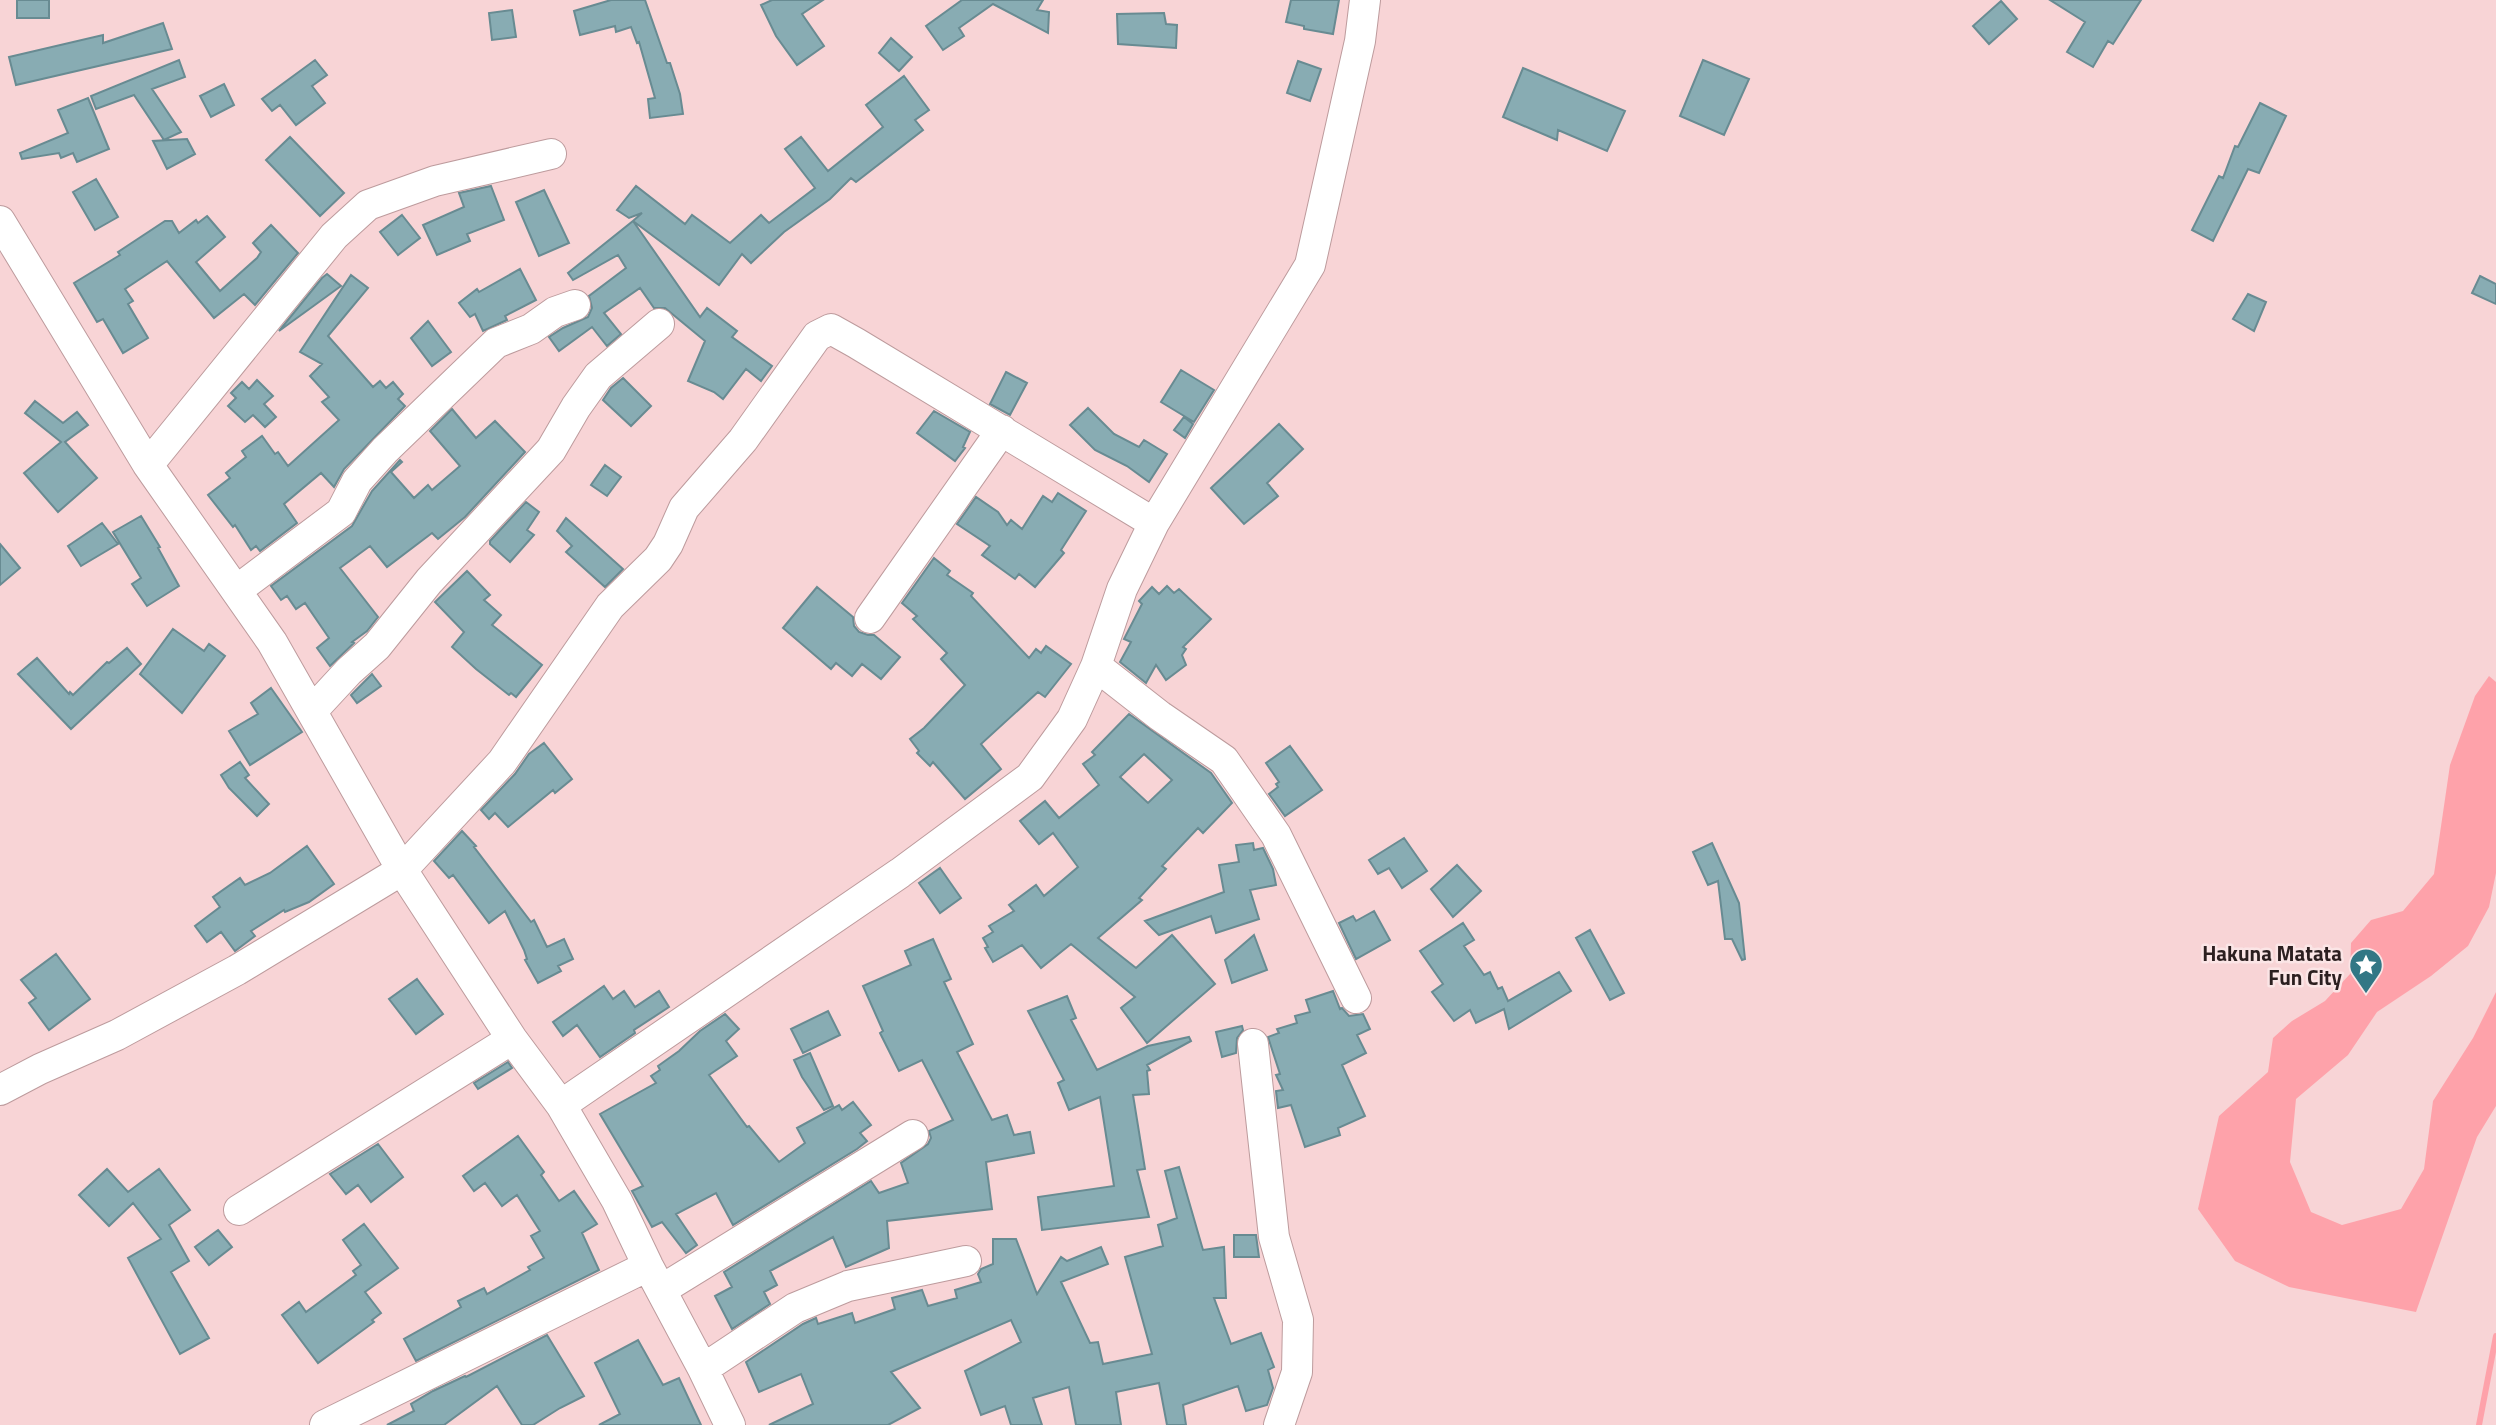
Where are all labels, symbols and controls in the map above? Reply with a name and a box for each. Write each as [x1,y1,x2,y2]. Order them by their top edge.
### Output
place label: Hakuna Matata Fun City [2202,937,2342,993]
place icon: Hakuna Matata Fun City [2347,946,2385,995]

